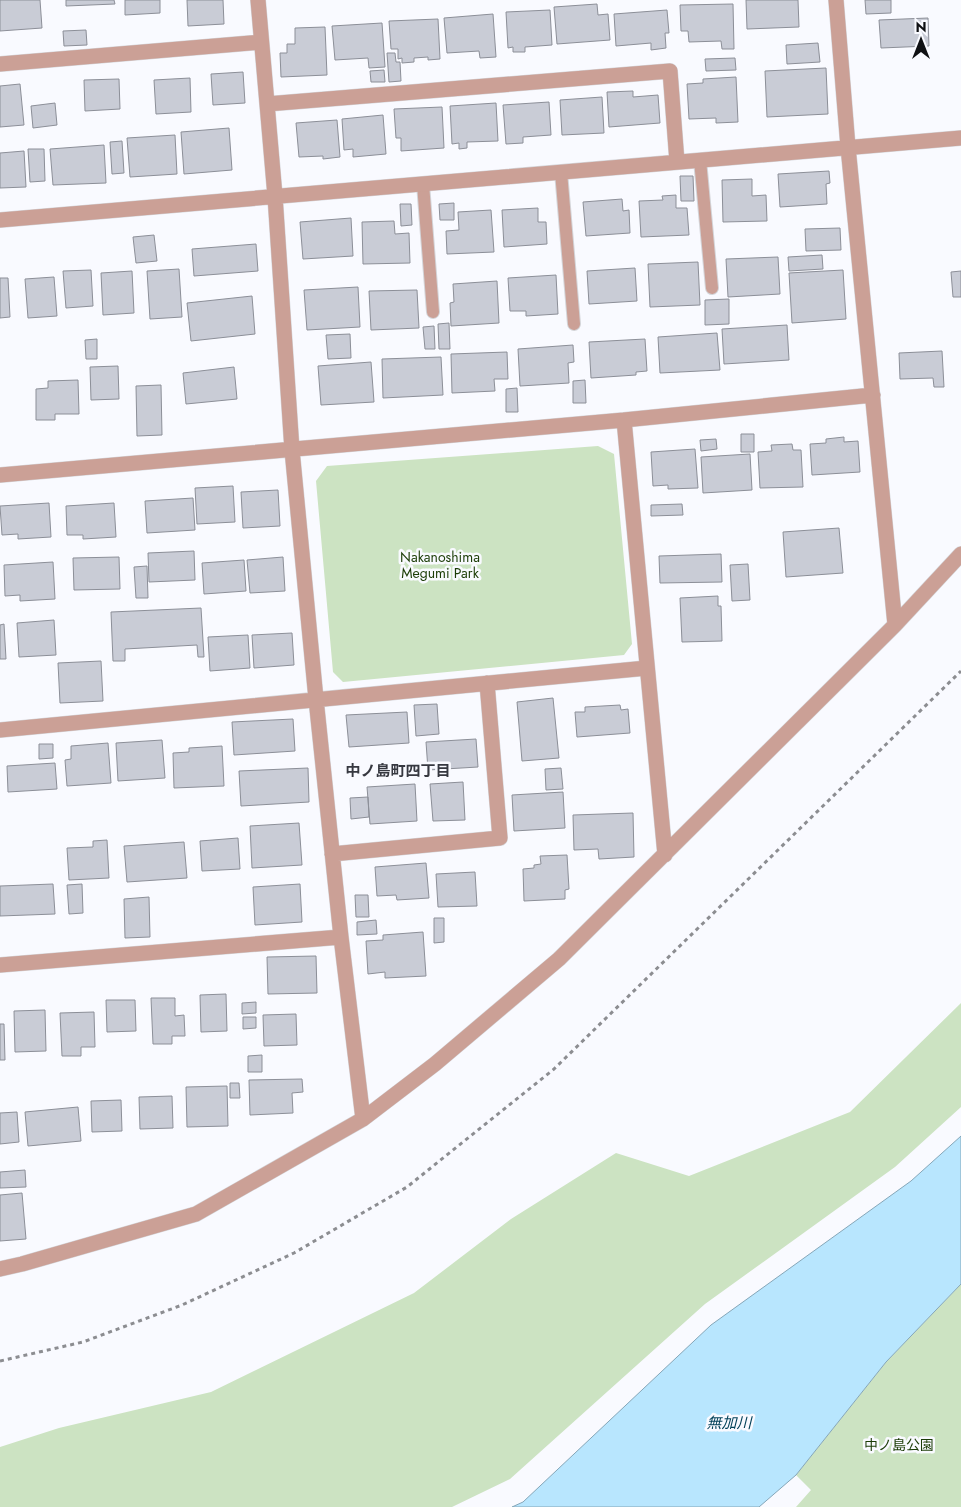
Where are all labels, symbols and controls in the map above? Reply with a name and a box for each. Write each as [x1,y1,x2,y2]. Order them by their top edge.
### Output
north arrow [896,15,946,65]
text: N [915,17,927,37]
park label: Nakanoshima Megumi Park [400,547,480,583]
district label: 中ノ島町四丁目 [345,760,451,782]
water label: 無加川 [706,1412,753,1434]
park label: 中ノ島公園 [864,1435,934,1455]

